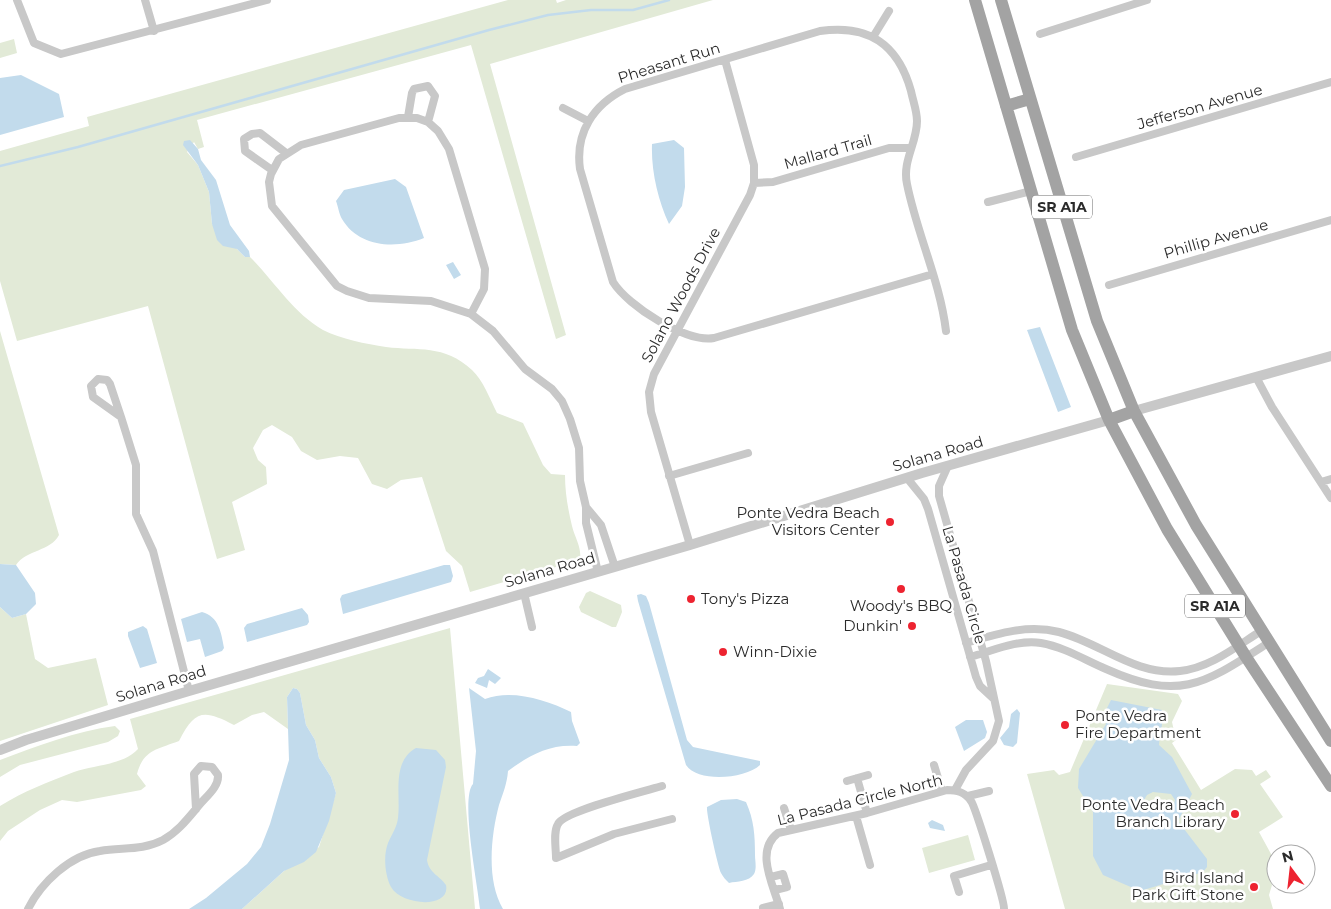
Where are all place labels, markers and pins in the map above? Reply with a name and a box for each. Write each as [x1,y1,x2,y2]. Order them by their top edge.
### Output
place label: Ponte Vedra Beach Visitors Center [737,503,880,539]
marker: Ponte Vedra Beach Visitors Center [884,516,896,528]
marker: Woody's BBQ [895,583,907,595]
place label: Tony's Pizza [701,589,789,608]
marker: Tony's Pizza [685,593,697,605]
place label: Woody's BBQ [850,596,953,615]
place label: Dunkin' [843,616,902,635]
marker: Dunkin' [906,620,918,632]
place label: Winn-Dixie [733,642,817,661]
marker: Winn-Dixie [717,646,729,658]
place label: Ponte Vedra Fire Department [1075,706,1201,742]
marker: Ponte Vedra Fire Department [1059,719,1071,731]
place label: Ponte Vedra Beach Branch Library [1082,795,1226,831]
marker: Ponte Vedra Beach Branch Library [1229,808,1241,820]
place label: Bird Island Park Gift Stone [1131,868,1244,904]
marker: Bird Island Park Gift Stone [1248,881,1260,893]

